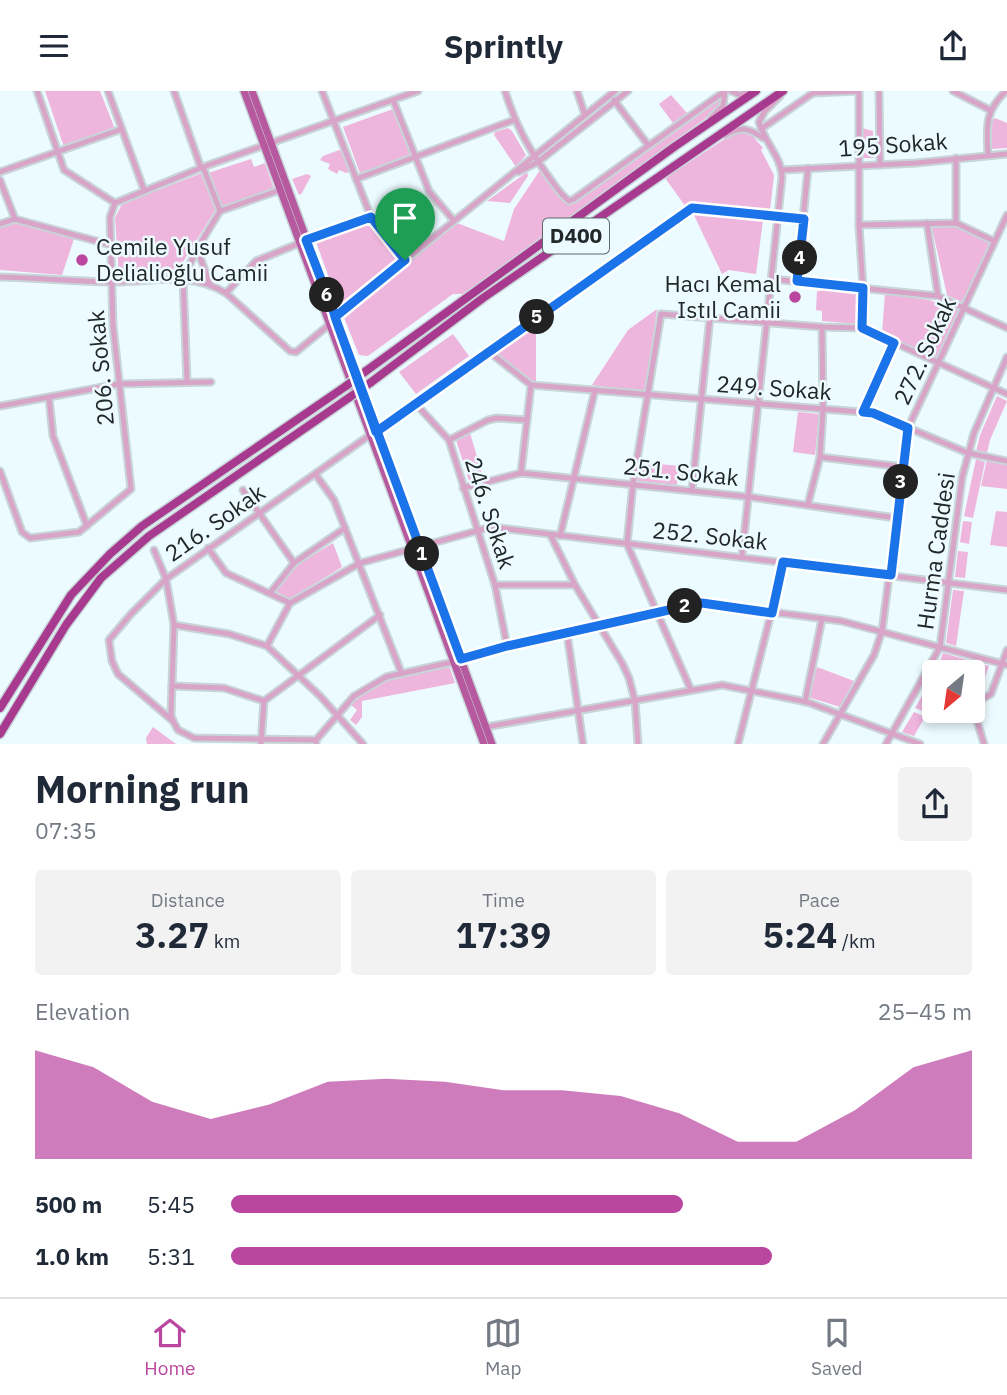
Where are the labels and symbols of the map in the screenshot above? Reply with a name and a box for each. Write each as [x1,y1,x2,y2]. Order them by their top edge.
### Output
street label: 195 Sokak [837,125,949,163]
pin [375,188,435,260]
road number: D400 [543,219,609,253]
place label: Cemile Yusuf Delialioğlu Camii [96,231,268,287]
pin: 4 [782,241,818,275]
marker: Cemile Yusuf Delialioğlu Camii [74,252,90,268]
place label: Hacı Kemal Istıl Camii [664,268,781,324]
pin: 6 [310,277,344,313]
marker: Hacı Kemal Istıl Camii [787,289,803,305]
street label: 272. Sokak [886,292,962,409]
pin: 5 [520,299,554,335]
street label: 206. Sokak [80,309,120,427]
street label: 249. Sokak [715,368,833,406]
street label: 251. Sokak [622,450,740,492]
street label: 246. Sokak [459,453,523,572]
pin: 3 [884,465,918,499]
street label: Hurma Caddesi [909,470,961,631]
street label: 216. Sokak [158,477,270,568]
street label: 252. Sokak [651,514,769,556]
pin: 1 [404,537,440,571]
pin: 2 [668,589,702,623]
north arrow [922,660,985,723]

